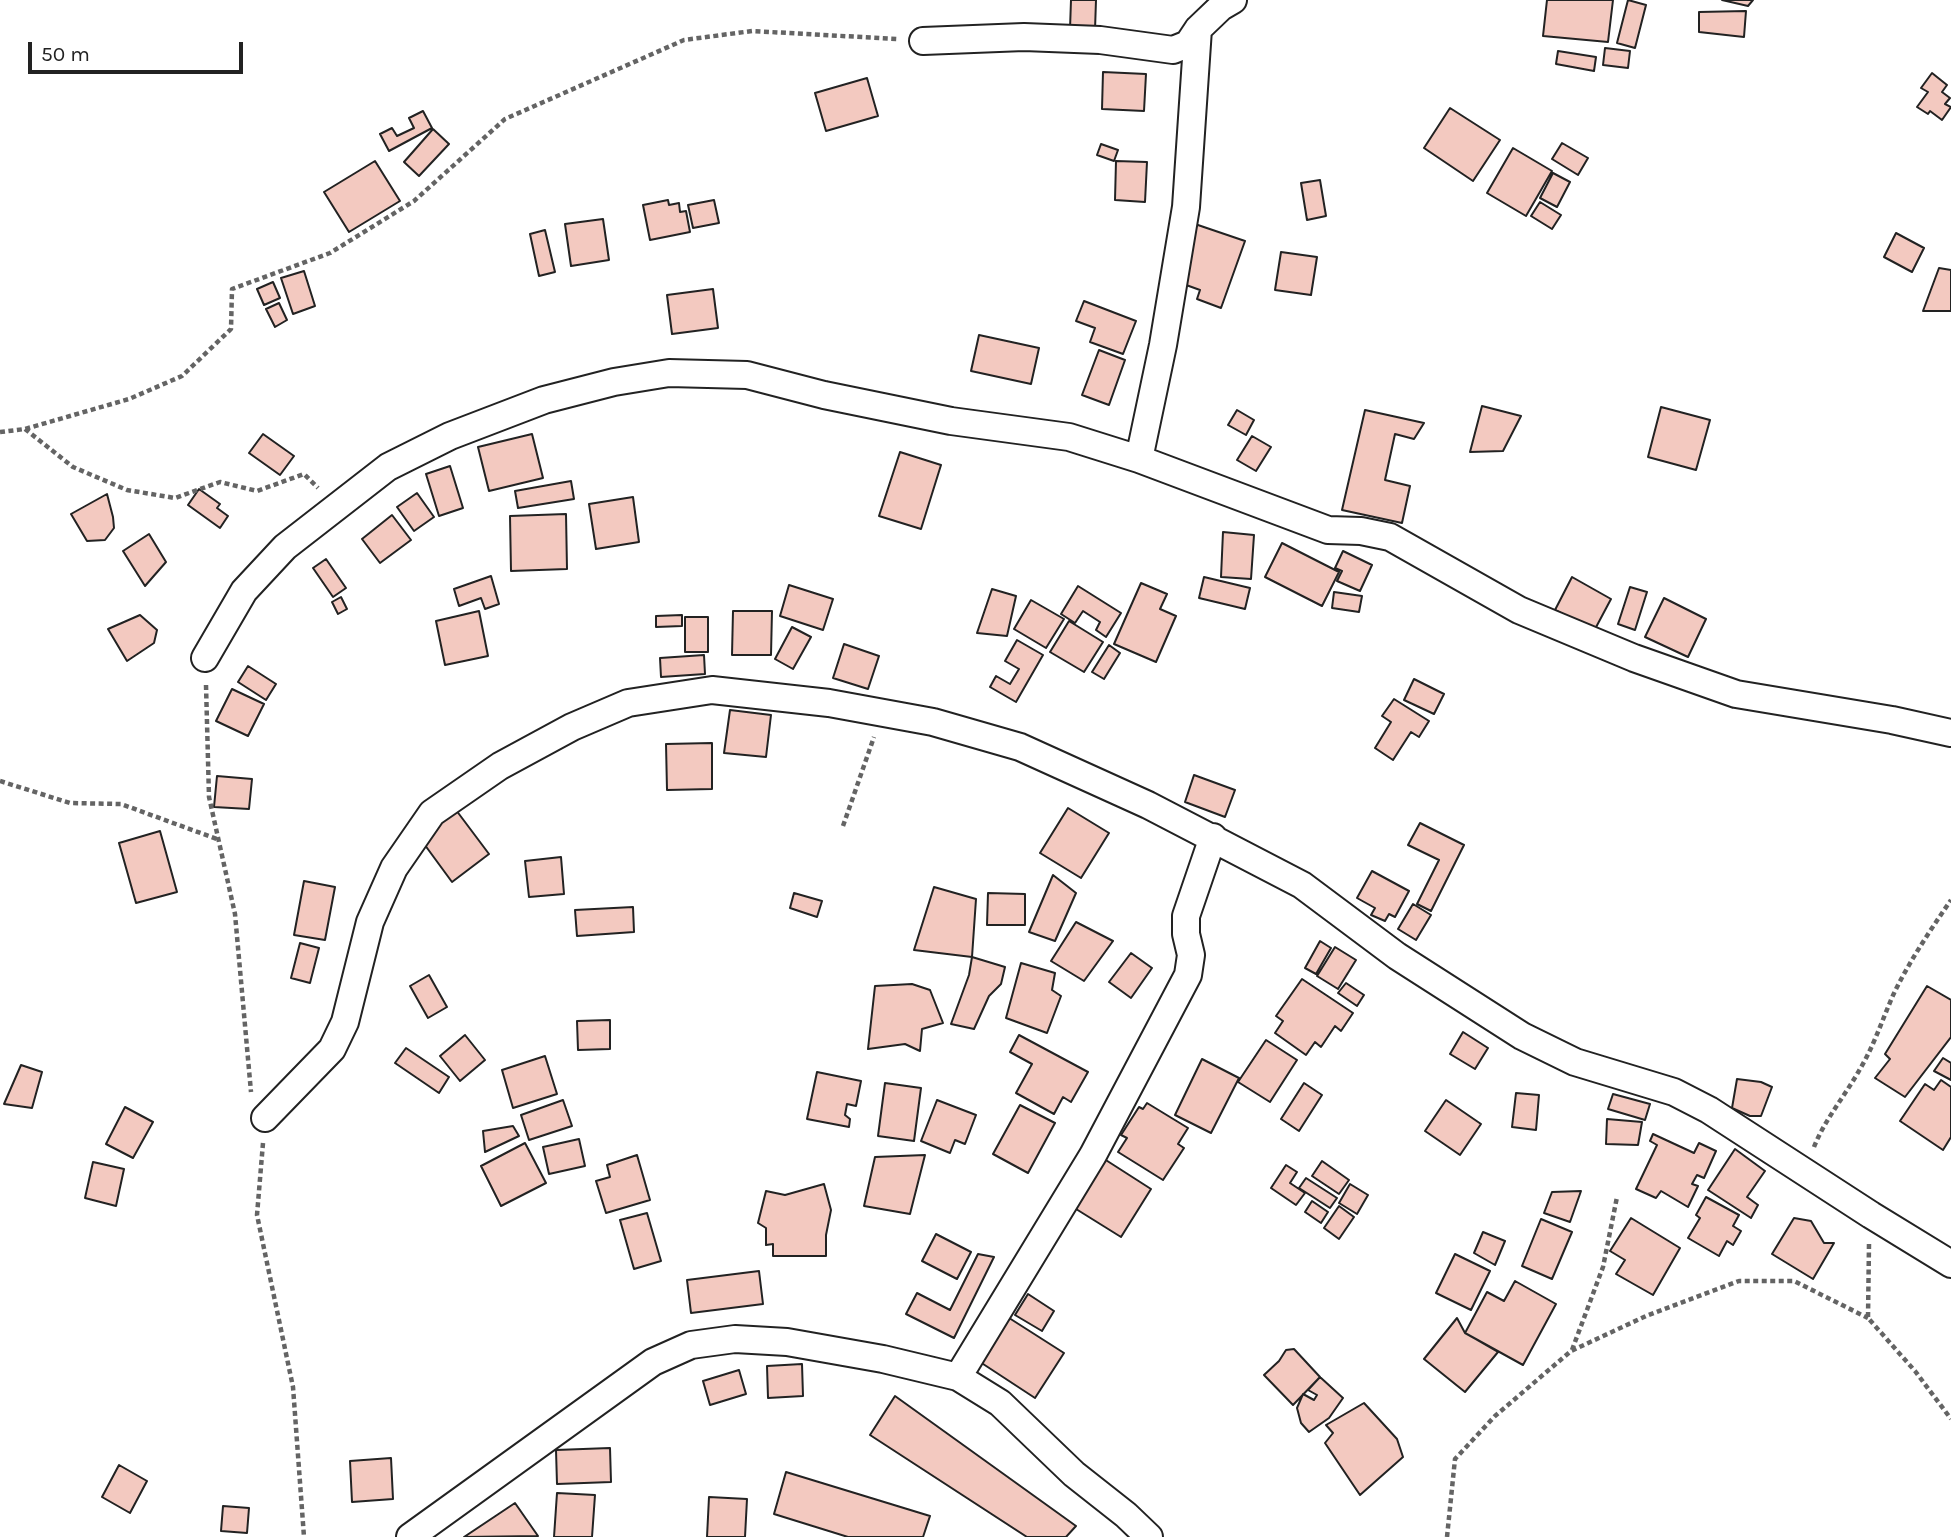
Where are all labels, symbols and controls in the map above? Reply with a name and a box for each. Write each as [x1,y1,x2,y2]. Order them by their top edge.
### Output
scale bar [32,28,247,72]
text: 50 m [41,42,90,66]

